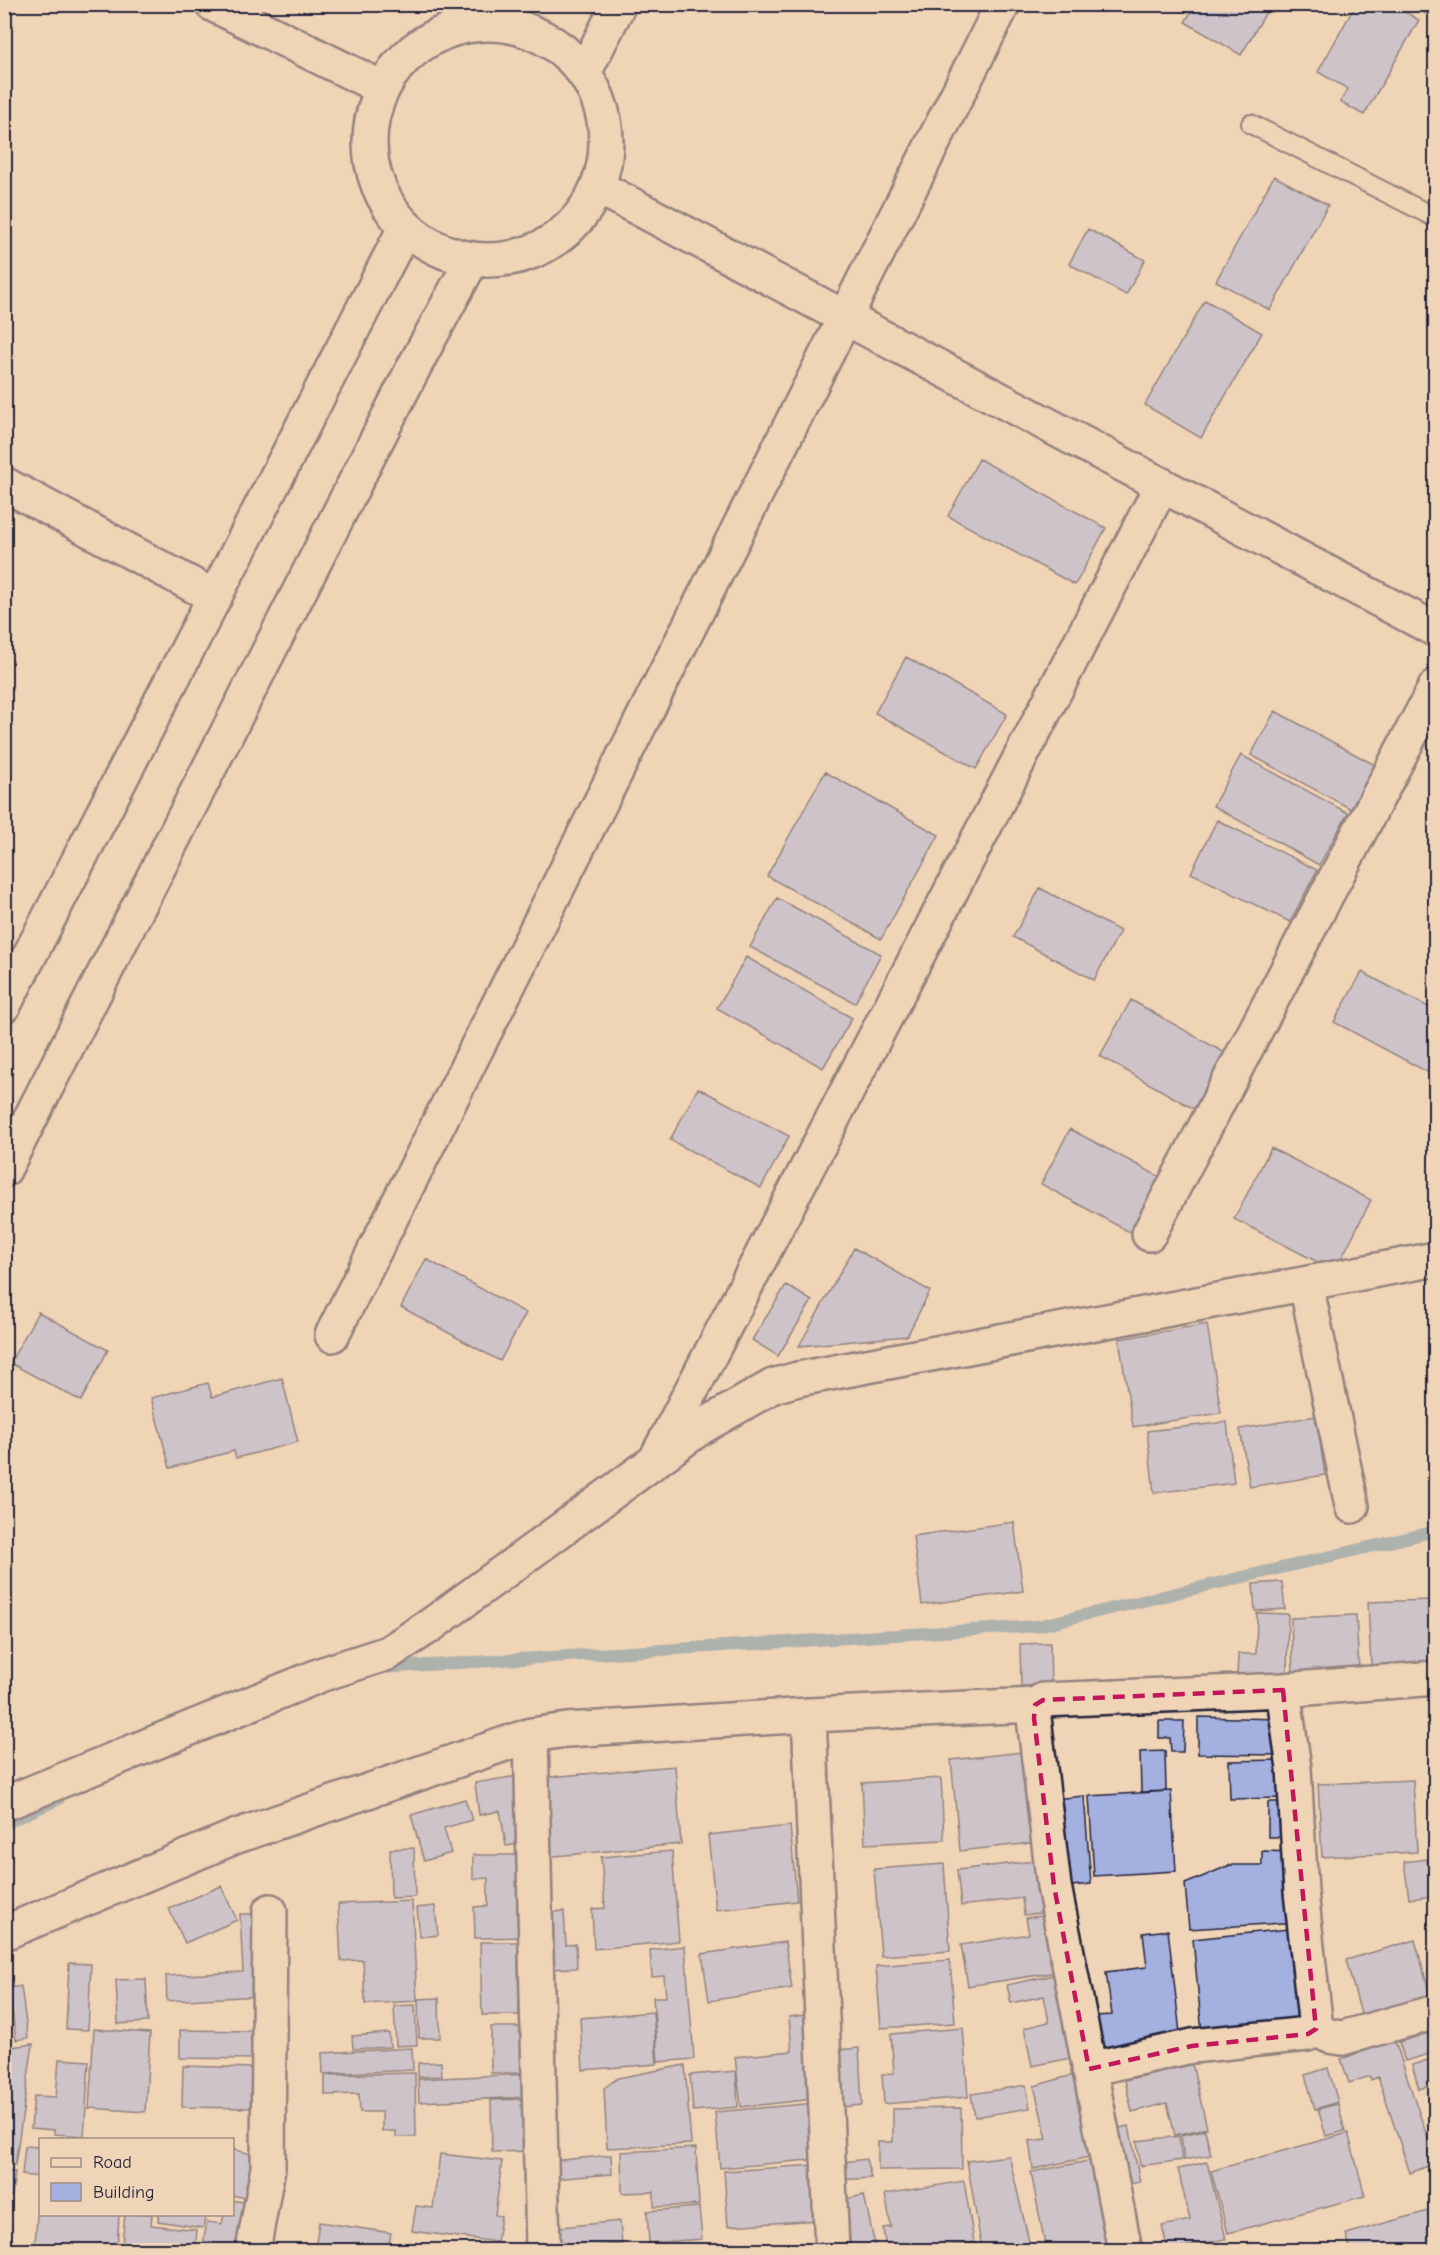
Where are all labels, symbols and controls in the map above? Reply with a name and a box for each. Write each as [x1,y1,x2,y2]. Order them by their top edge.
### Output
legend [39,2138,234,2216]
text: Road [93,2152,132,2173]
text: Building [93,2182,155,2203]

